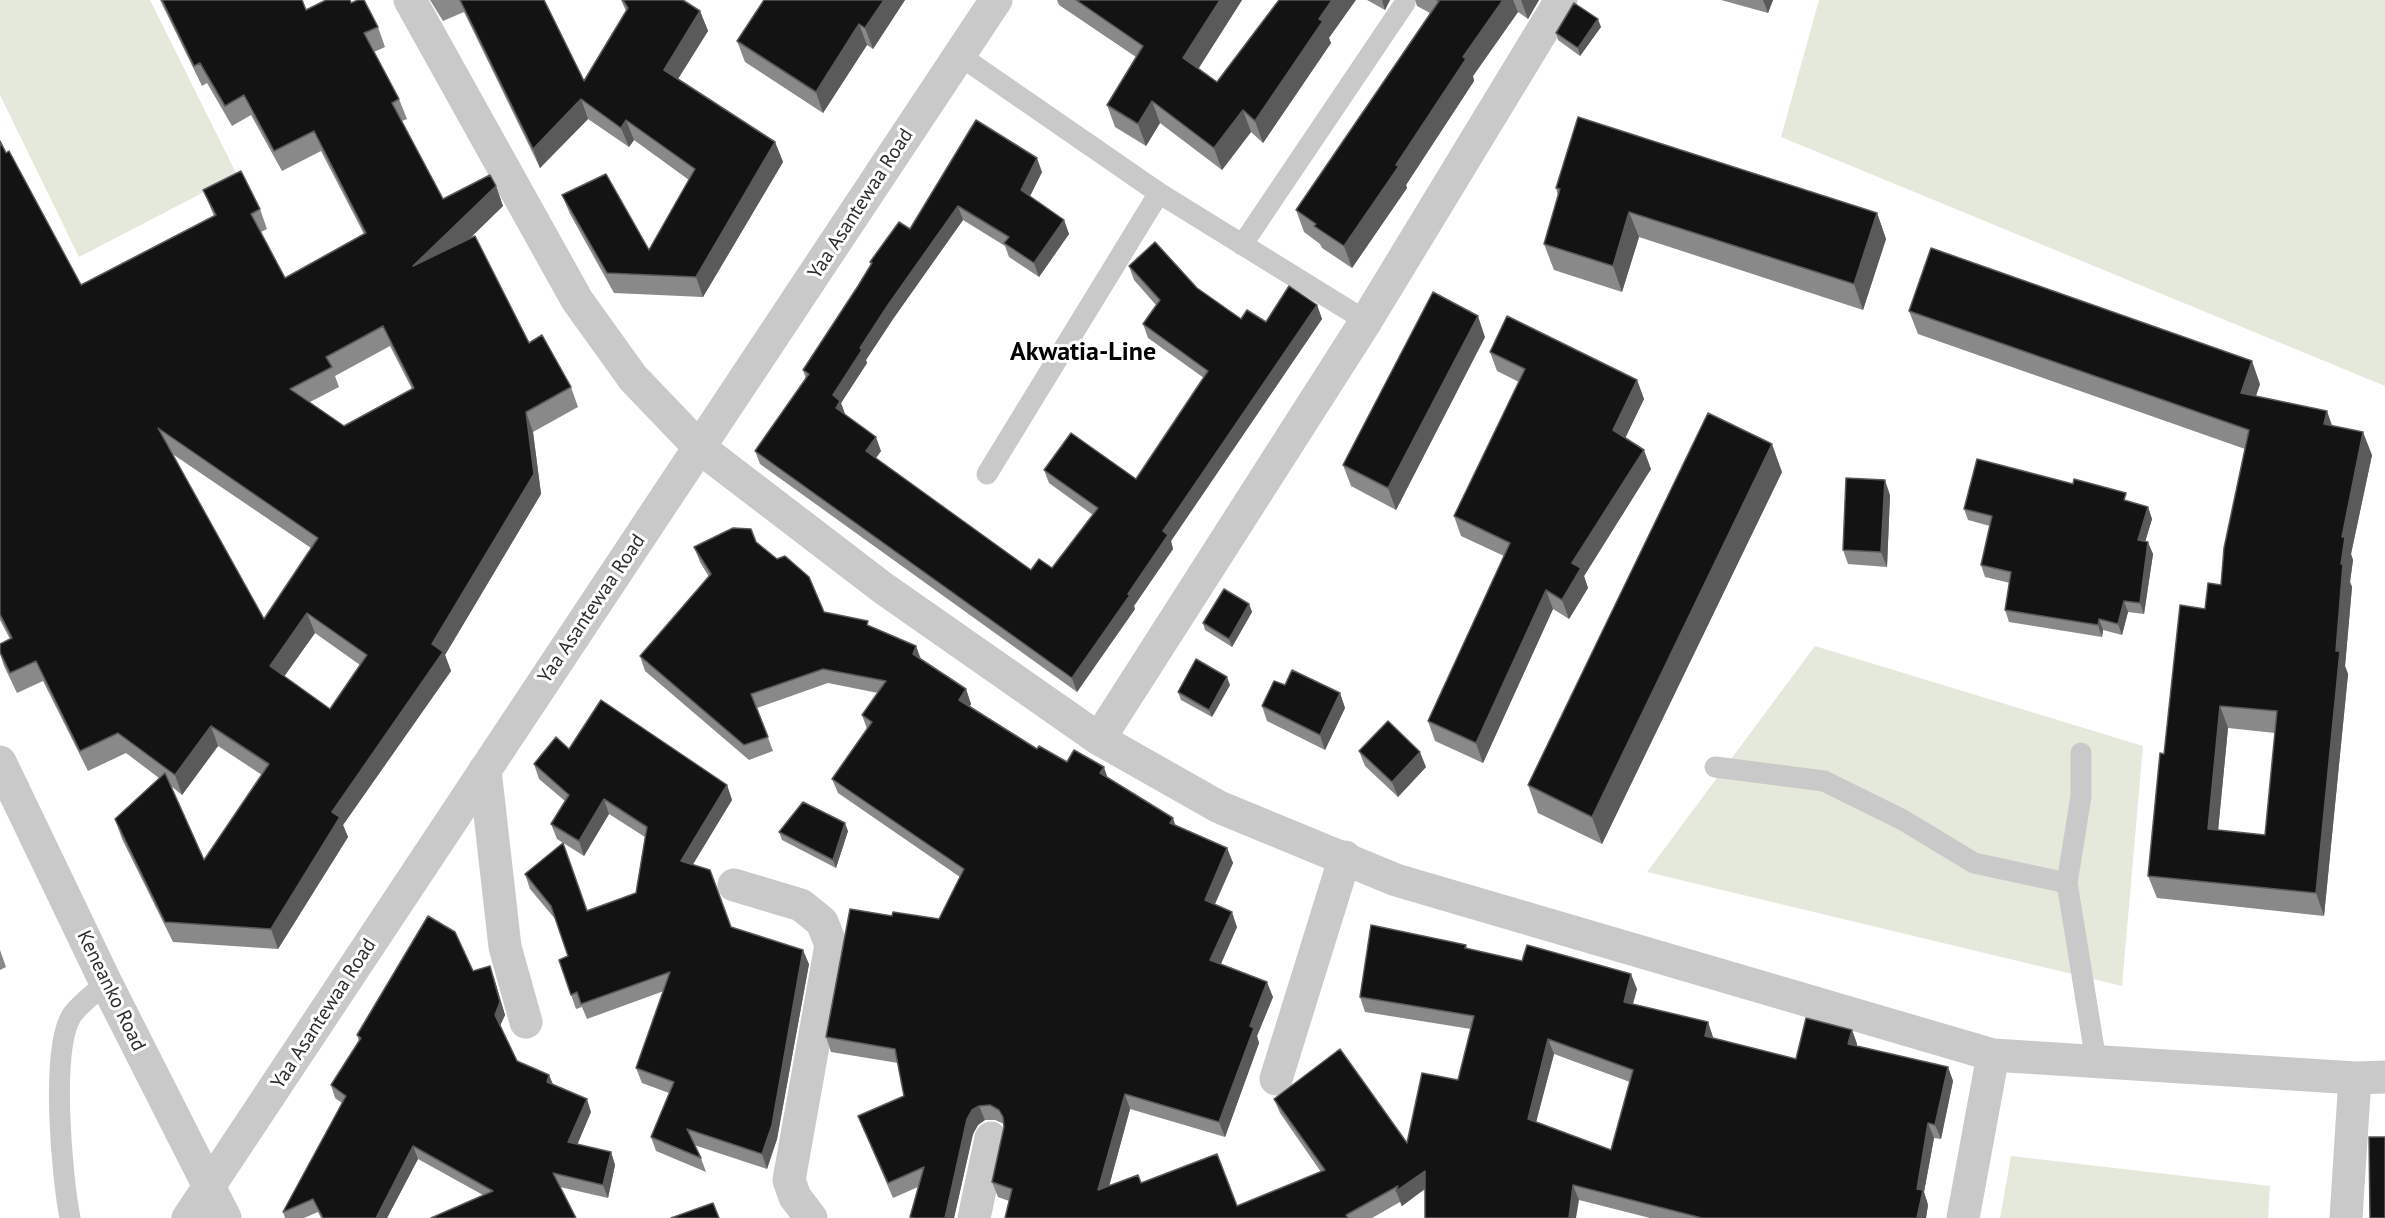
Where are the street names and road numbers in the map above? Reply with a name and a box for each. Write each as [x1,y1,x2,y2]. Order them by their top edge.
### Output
street label: Yaa Asantewaa Road [803,124,919,284]
street label: Yaa Asantewaa Road [533,530,651,688]
street label: Keneanko Road [71,927,151,1055]
street label: Yaa Asantewaa Road [266,934,382,1094]

